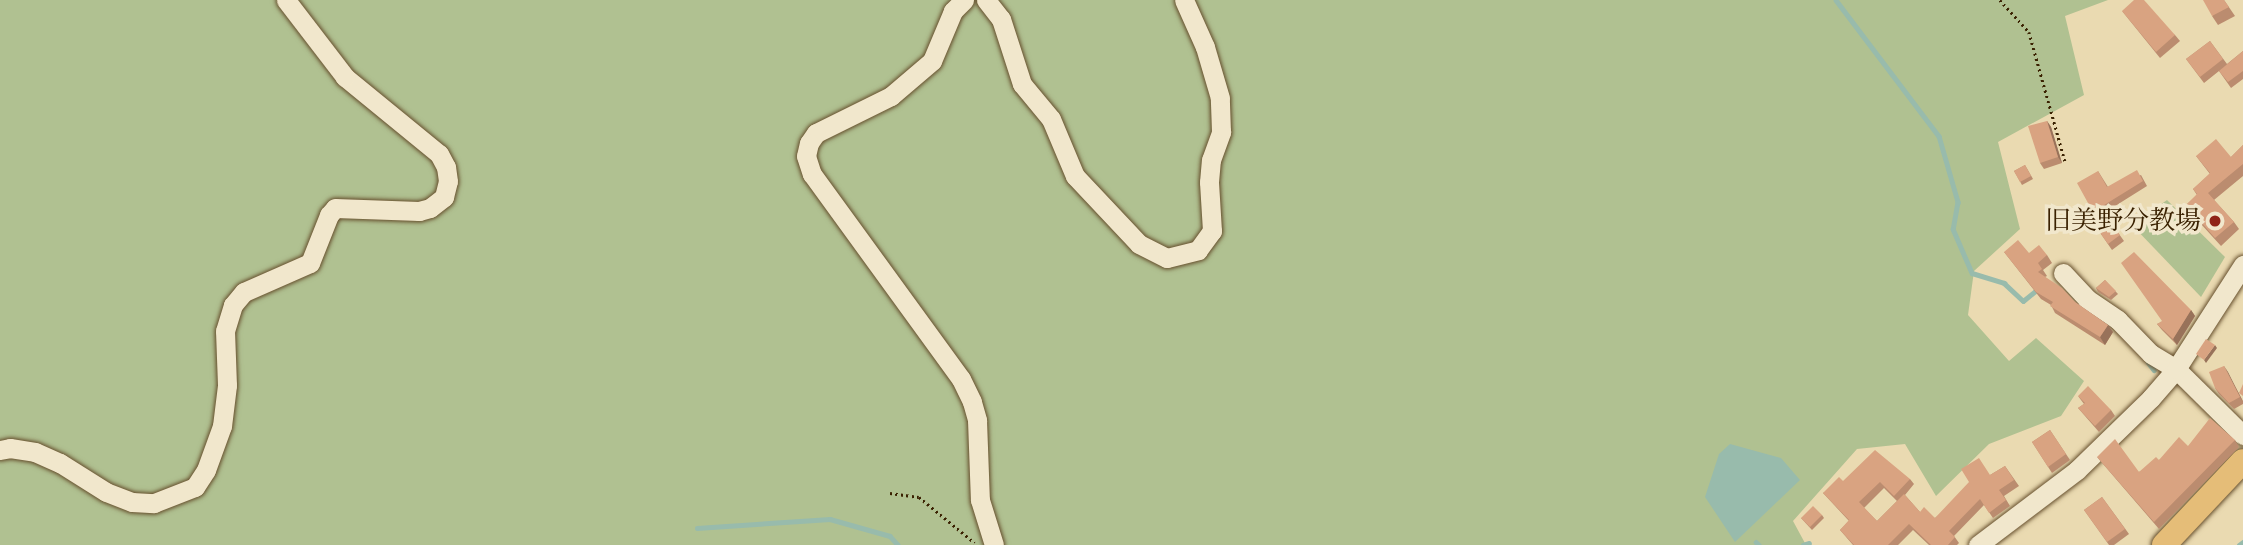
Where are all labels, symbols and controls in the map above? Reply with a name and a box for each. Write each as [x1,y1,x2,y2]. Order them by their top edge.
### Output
place label: 旧美野分教場 [2045,205,2201,237]
marker: 旧美野分教場 [2207,213,2223,229]

